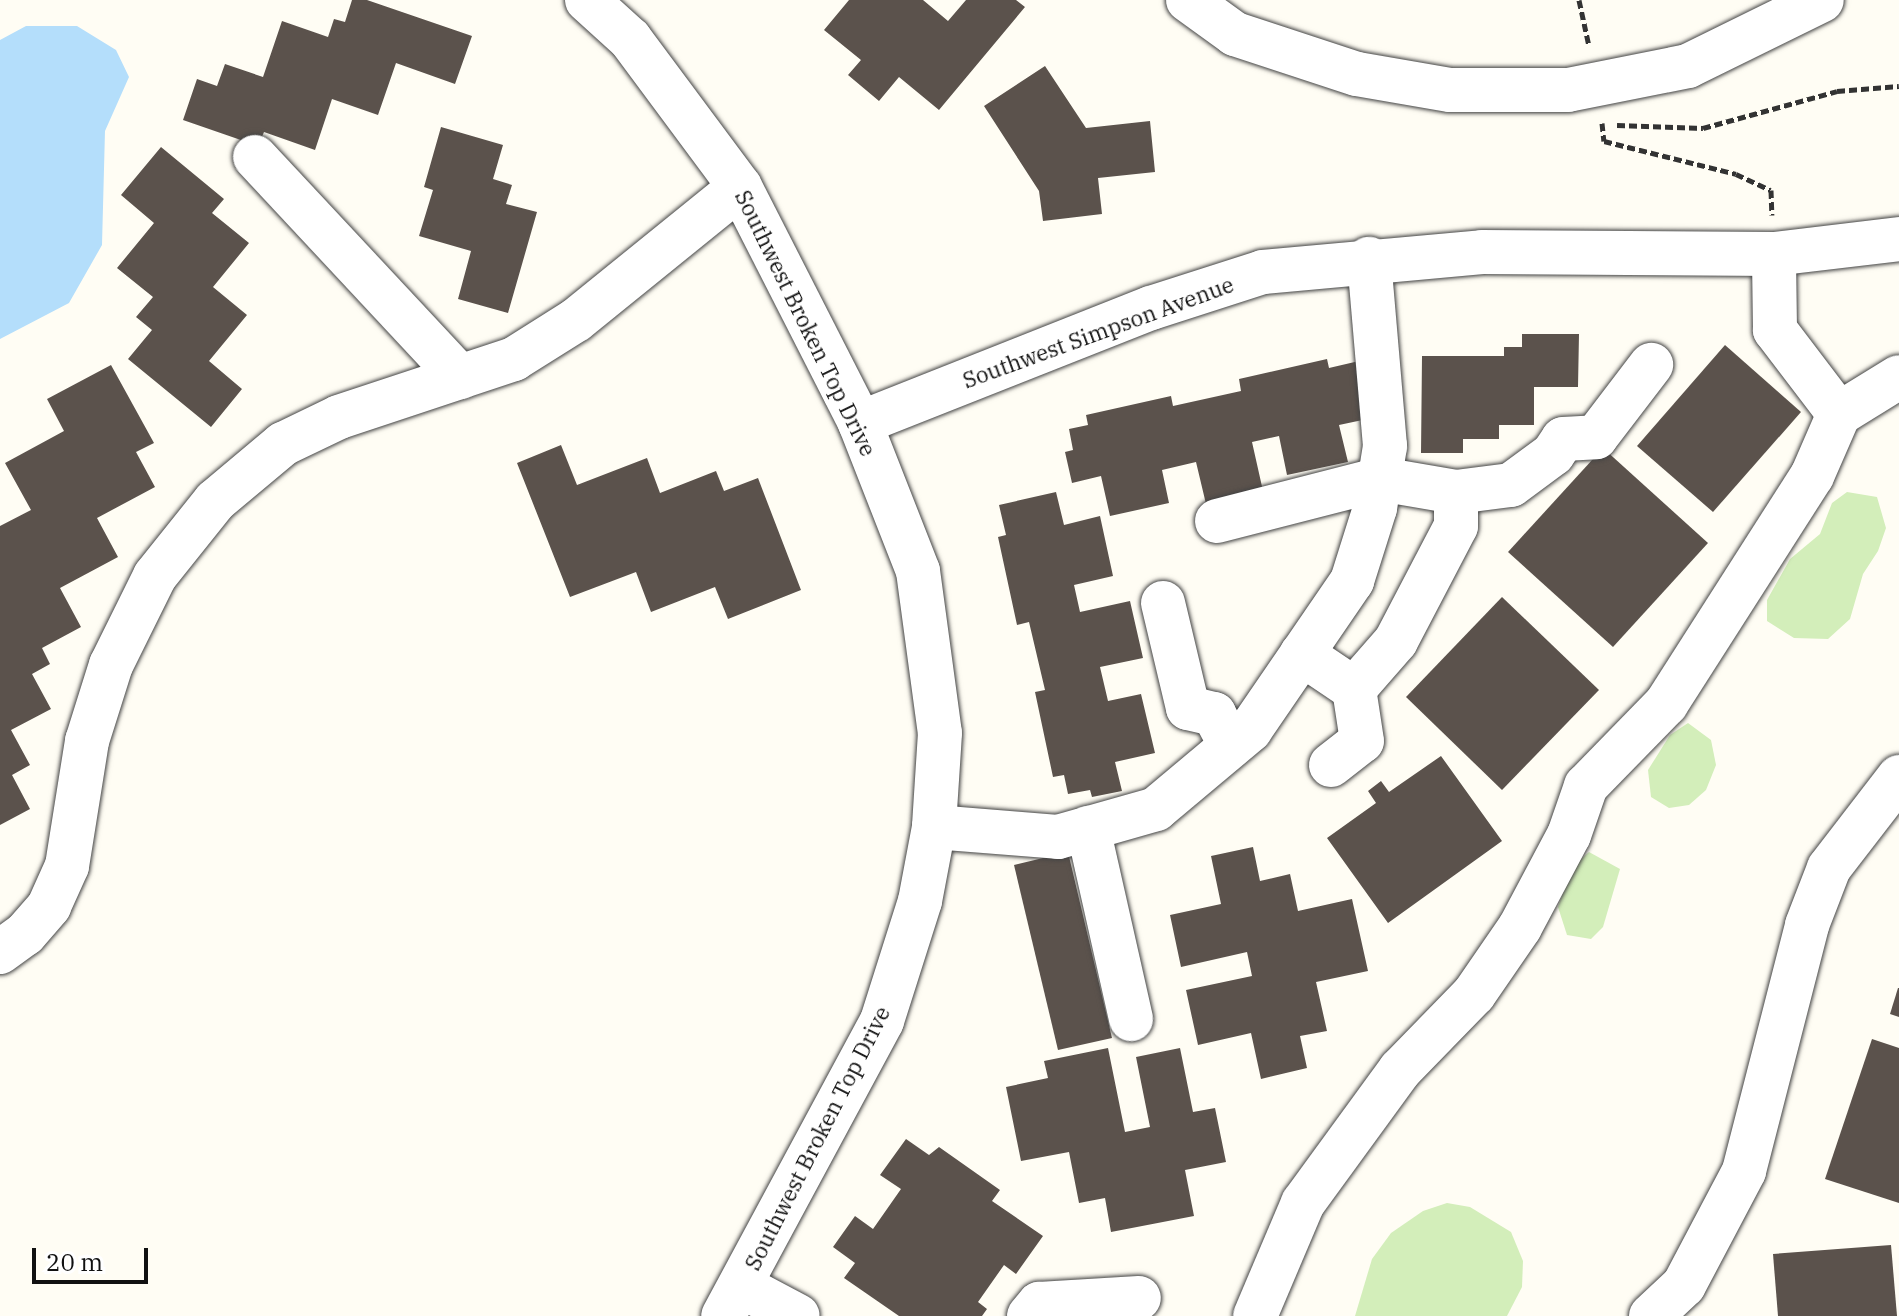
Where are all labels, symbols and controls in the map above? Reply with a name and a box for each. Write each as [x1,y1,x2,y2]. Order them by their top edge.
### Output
street label: Southwest Broken Top Drive [730,186,882,460]
street label: Southwest Simpson Avenue [959,271,1237,393]
street label: Southwest Broken Top Drive [739,1002,895,1274]
scale bar [36,1232,152,1282]
text: 20 m [46,1246,103,1278]

